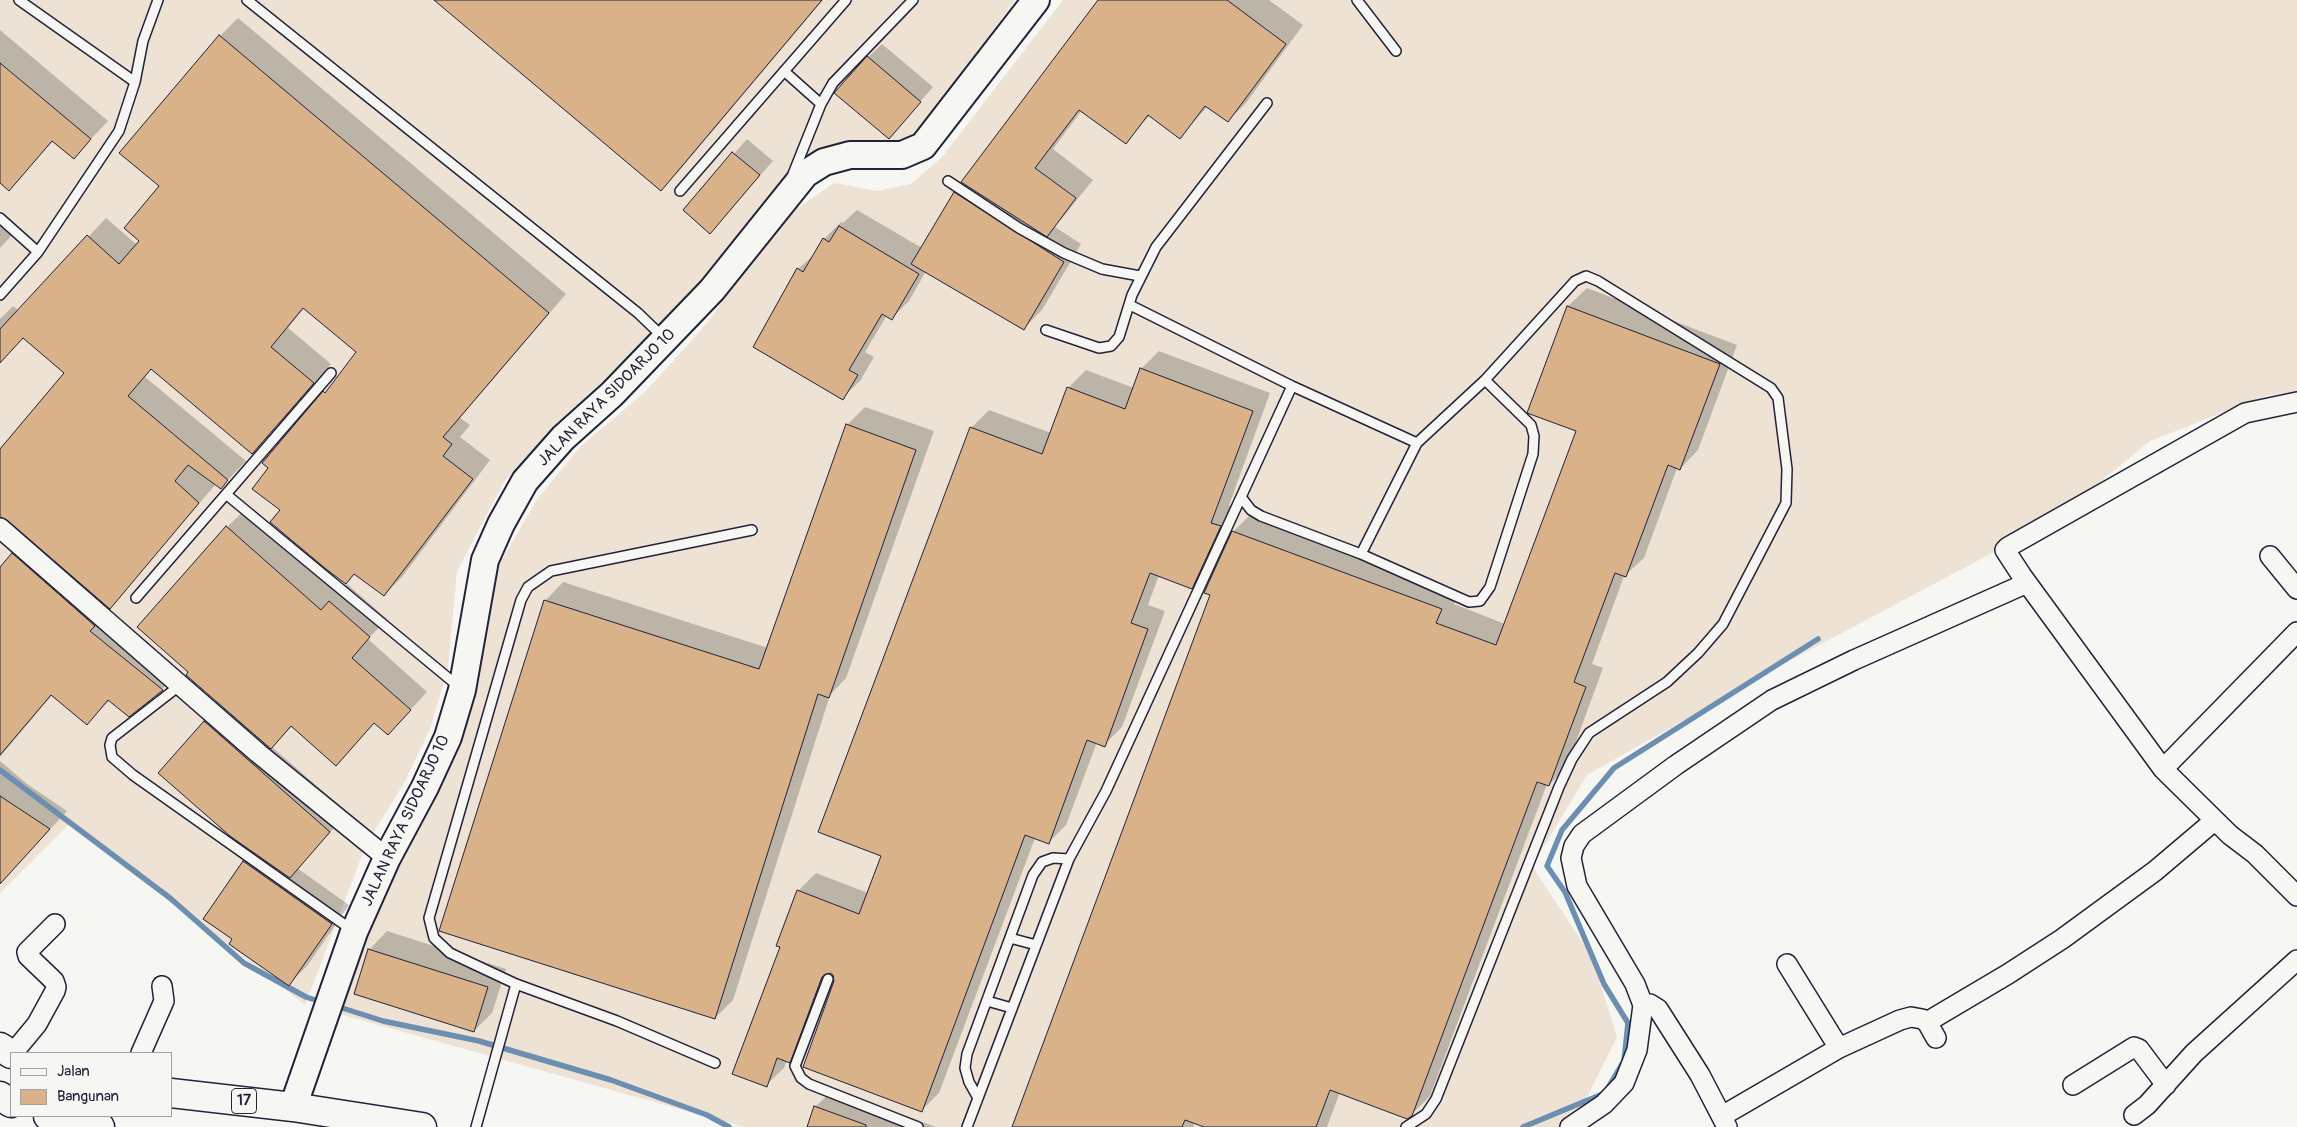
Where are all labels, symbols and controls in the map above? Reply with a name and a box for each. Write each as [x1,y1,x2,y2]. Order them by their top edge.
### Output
street label: JALAN RAYA SIDOARJO 10 [534,325,680,471]
street label: JALAN RAYA SIDOARJO 10 [358,732,454,910]
legend [10,1052,172,1117]
text: Jalan [57,1062,90,1081]
text: Bangunan [57,1087,119,1106]
road number: 17 [232,1088,256,1114]

